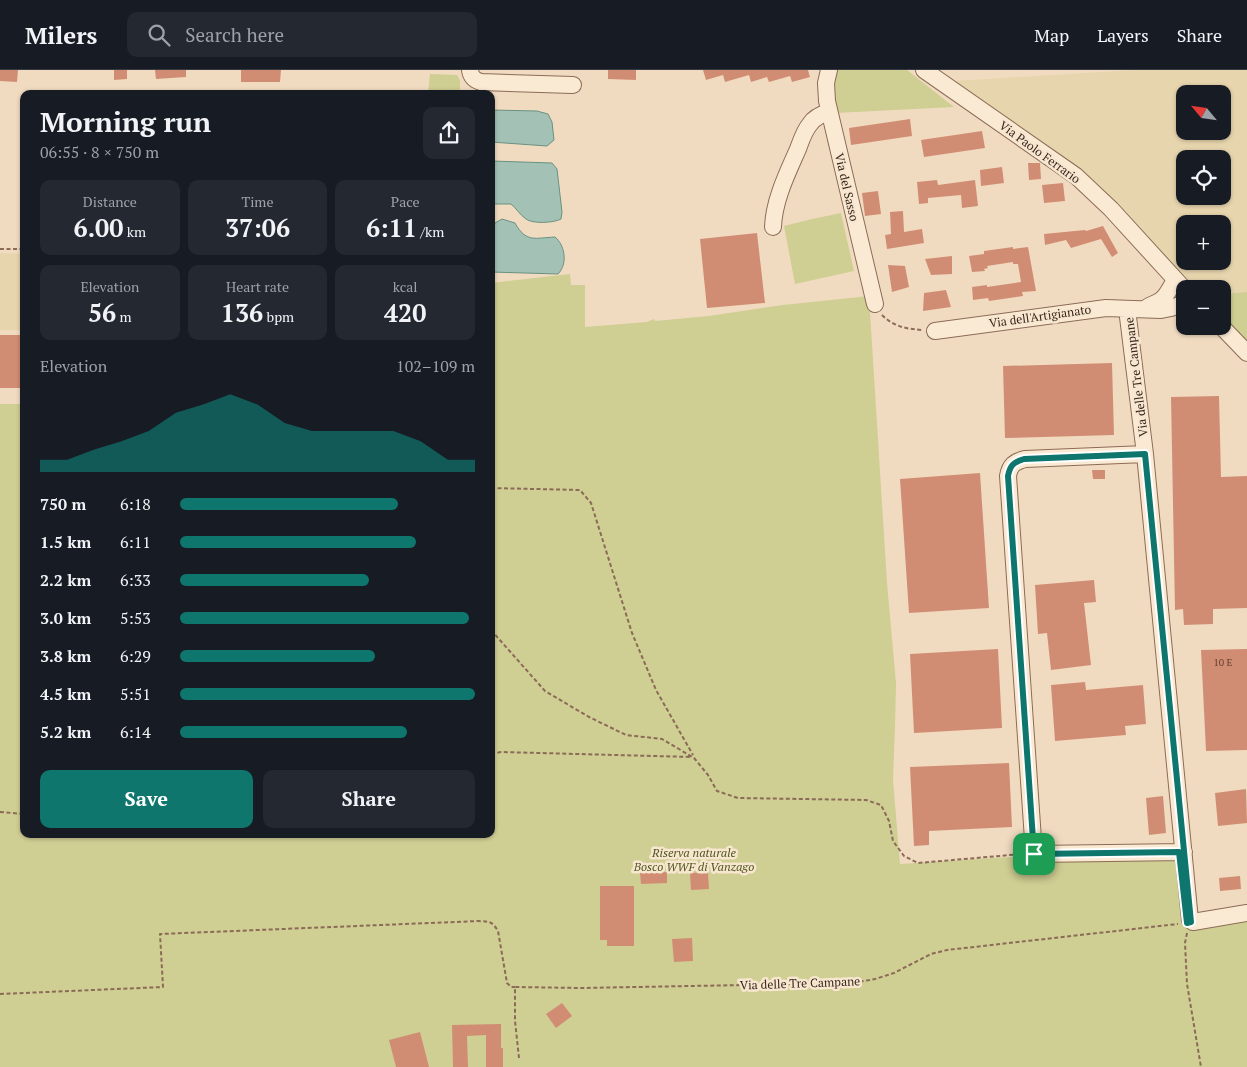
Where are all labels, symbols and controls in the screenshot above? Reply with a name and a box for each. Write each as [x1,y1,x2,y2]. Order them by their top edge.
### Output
search box [127,12,477,57]
text: Milers [25,19,97,51]
icon: search [145,21,173,49]
text: Search here [185,22,284,47]
text: Map [1034,23,1069,47]
text: Layers [1097,23,1149,47]
text: Share [1177,23,1222,47]
north arrow [1176,85,1231,140]
map controls [1176,85,1231,335]
text: Morning run [40,103,211,140]
button: share [423,107,475,159]
street label: Via Paolo Ferrario [997,118,1084,187]
text: 06:55 · 8 × 750 m [40,141,159,163]
button: locate [1176,150,1231,205]
street label: Via del Sasso [832,151,862,223]
text: Distance [83,192,137,211]
text: Time [241,192,274,211]
text: Pace [391,192,420,211]
text: 6.00 [74,211,123,244]
text: 37:06 [225,211,290,244]
text: 6:11 [366,211,417,244]
button: + [1176,215,1231,270]
text: km [123,222,146,241]
text: /km [417,222,444,241]
text: Elevation [80,277,139,296]
text: Heart rate [226,277,289,296]
text: kcal [393,277,418,296]
button: − [1176,280,1231,335]
text: 56 [88,296,116,329]
text: 136 [221,296,263,329]
text: 420 [384,296,426,329]
street label: Via dell'Artigianato [988,301,1092,331]
text: m [116,307,132,326]
text: bpm [263,307,294,326]
street label: Via delle Tre Campane [1121,316,1151,438]
text: Elevation [40,355,107,377]
text: 102–109 m [396,355,475,377]
text: 750 m [40,493,86,515]
text: 6:18 [120,493,151,515]
text: 1.5 km [40,531,91,553]
text: 6:11 [120,531,151,553]
text: 2.2 km [40,569,91,591]
text: 6:33 [120,569,151,591]
text: 3.0 km [40,607,91,629]
text: 5:53 [120,607,151,629]
text: 3.8 km [40,645,91,667]
text: 6:29 [120,645,151,667]
house number: 10 E [1214,656,1233,669]
text: 4.5 km [40,683,91,705]
text: 5:51 [120,683,151,705]
text: 5.2 km [40,721,91,743]
text: 6:14 [120,721,151,743]
button: Save [40,770,253,828]
button: Share [263,770,475,828]
pin [1013,833,1055,875]
icon: arrive [1020,840,1048,868]
park label: Riserva naturale Bosco WWF di Vanzago [633,845,754,874]
street label: Via delle Tre Campane [740,973,860,993]

